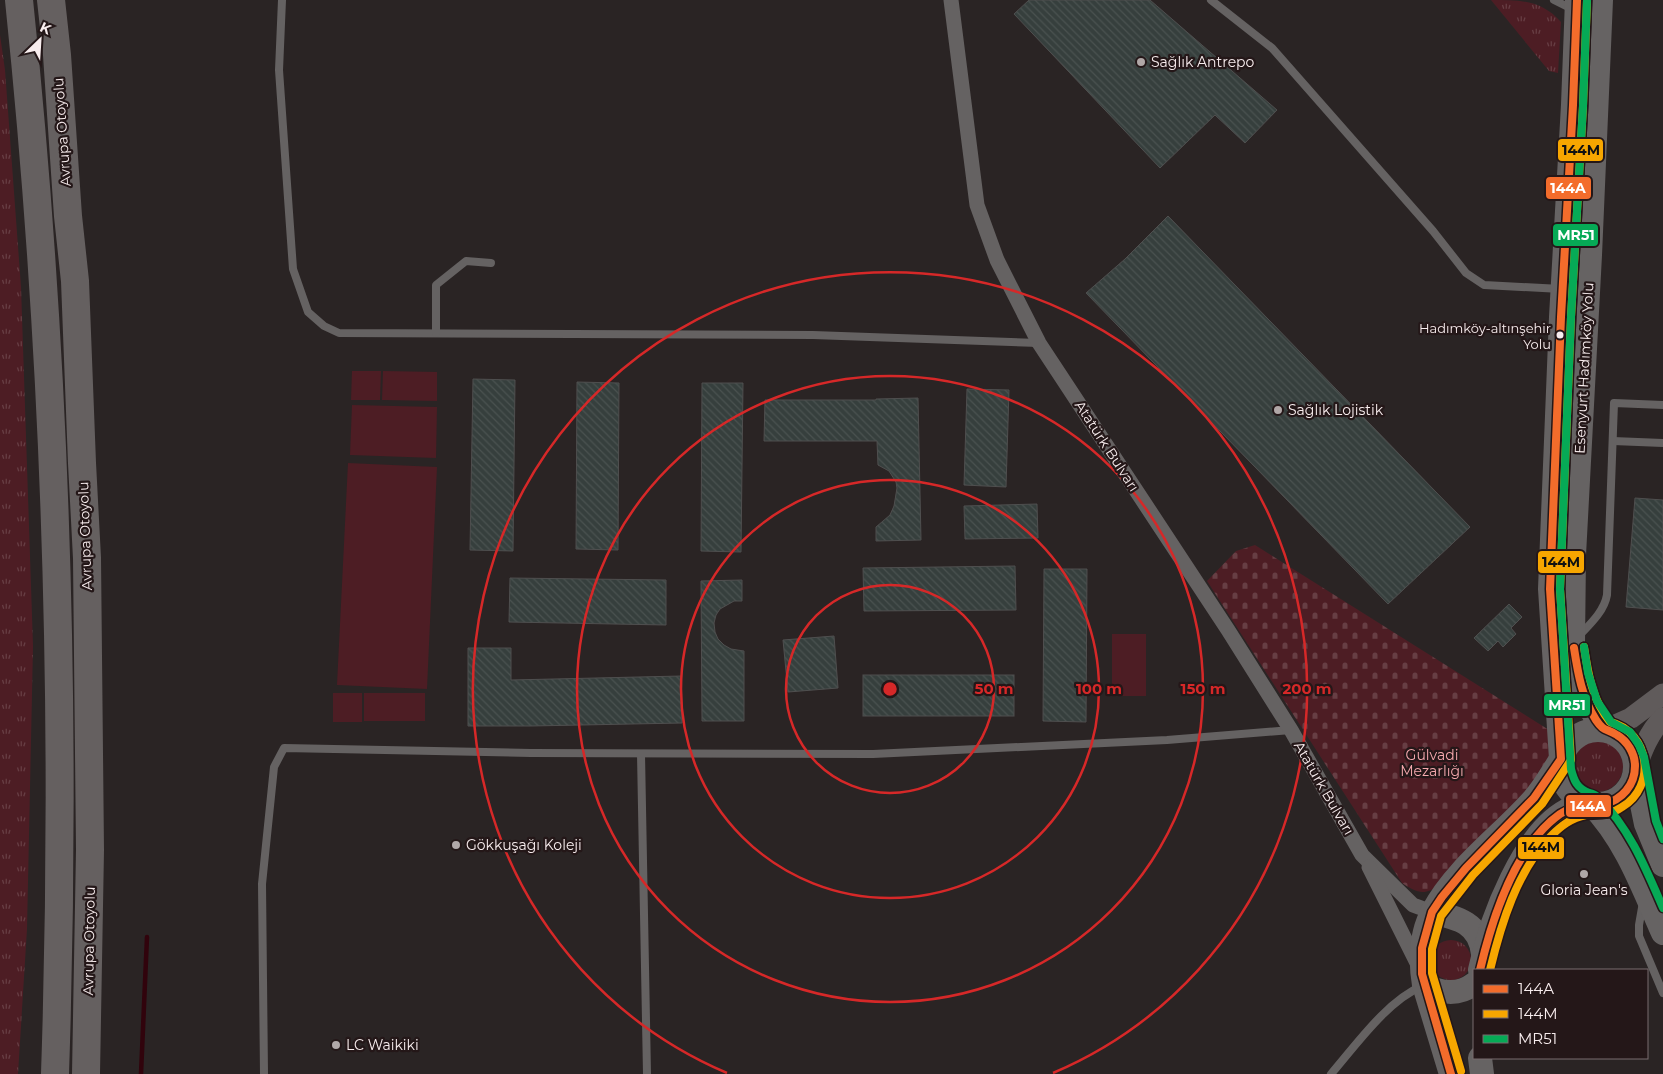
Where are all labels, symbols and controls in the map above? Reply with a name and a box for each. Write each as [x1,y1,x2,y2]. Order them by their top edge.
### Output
north arrow [15,15,65,65]
text: K [37,18,55,39]
place label: Sağlık Antrepo [1151,53,1255,71]
marker: Sağlık Antrepo [1135,56,1147,68]
street label: Avrupa Otoyolu [49,77,75,187]
line badge: 144M [1557,138,1604,162]
text: 144M [1562,141,1600,159]
line badge: 144A [1545,176,1592,200]
text: 144A [1550,179,1586,197]
line badge: MR51 [1552,223,1599,247]
text: MR51 [1557,226,1595,244]
street label: Esenyurt Hadımköy Yolu [1571,282,1597,454]
place label: Hadımköy-altınşehir Yolu [1419,320,1551,352]
marker: Hadımköy-altınşehir Yolu [1555,330,1565,340]
street label: Atatürk Bulvarı [1071,397,1143,495]
place label: Sağlık Lojistik [1288,401,1384,419]
marker: Sağlık Lojistik [1272,404,1284,416]
street label: Avrupa Otoyolu [74,481,96,591]
line badge: 144M [1537,550,1585,574]
text: 144M [1542,553,1580,571]
text: 50 m [974,679,1014,698]
text: 100 m [1076,679,1122,698]
text: 150 m [1181,679,1225,698]
text: 200 m [1282,679,1332,698]
centre of rings [881,680,899,698]
line badge: MR51 [1543,693,1591,717]
text: MR51 [1548,696,1586,714]
street label: Atatürk Bulvarı [1290,738,1358,838]
park label: Gülvadi Mezarlığı [1400,746,1464,780]
line badge: 144A [1565,794,1612,818]
text: 144A [1570,797,1606,815]
place label: Gökkuşağı Koleji [466,836,582,854]
line badge: 144M [1517,836,1565,860]
text: 144M [1522,838,1560,856]
marker: Gökkuşağı Koleji [450,839,462,851]
marker: Gloria Jean's [1578,868,1590,880]
place label: Gloria Jean's [1540,881,1628,899]
street label: Avrupa Otoyolu [79,886,99,996]
legend [1473,969,1648,1059]
text: 144A [1518,979,1554,998]
text: 144M [1518,1004,1558,1023]
text: MR51 [1518,1029,1557,1048]
place label: LC Waikiki [346,1036,419,1054]
marker: LC Waikiki [330,1039,342,1051]

